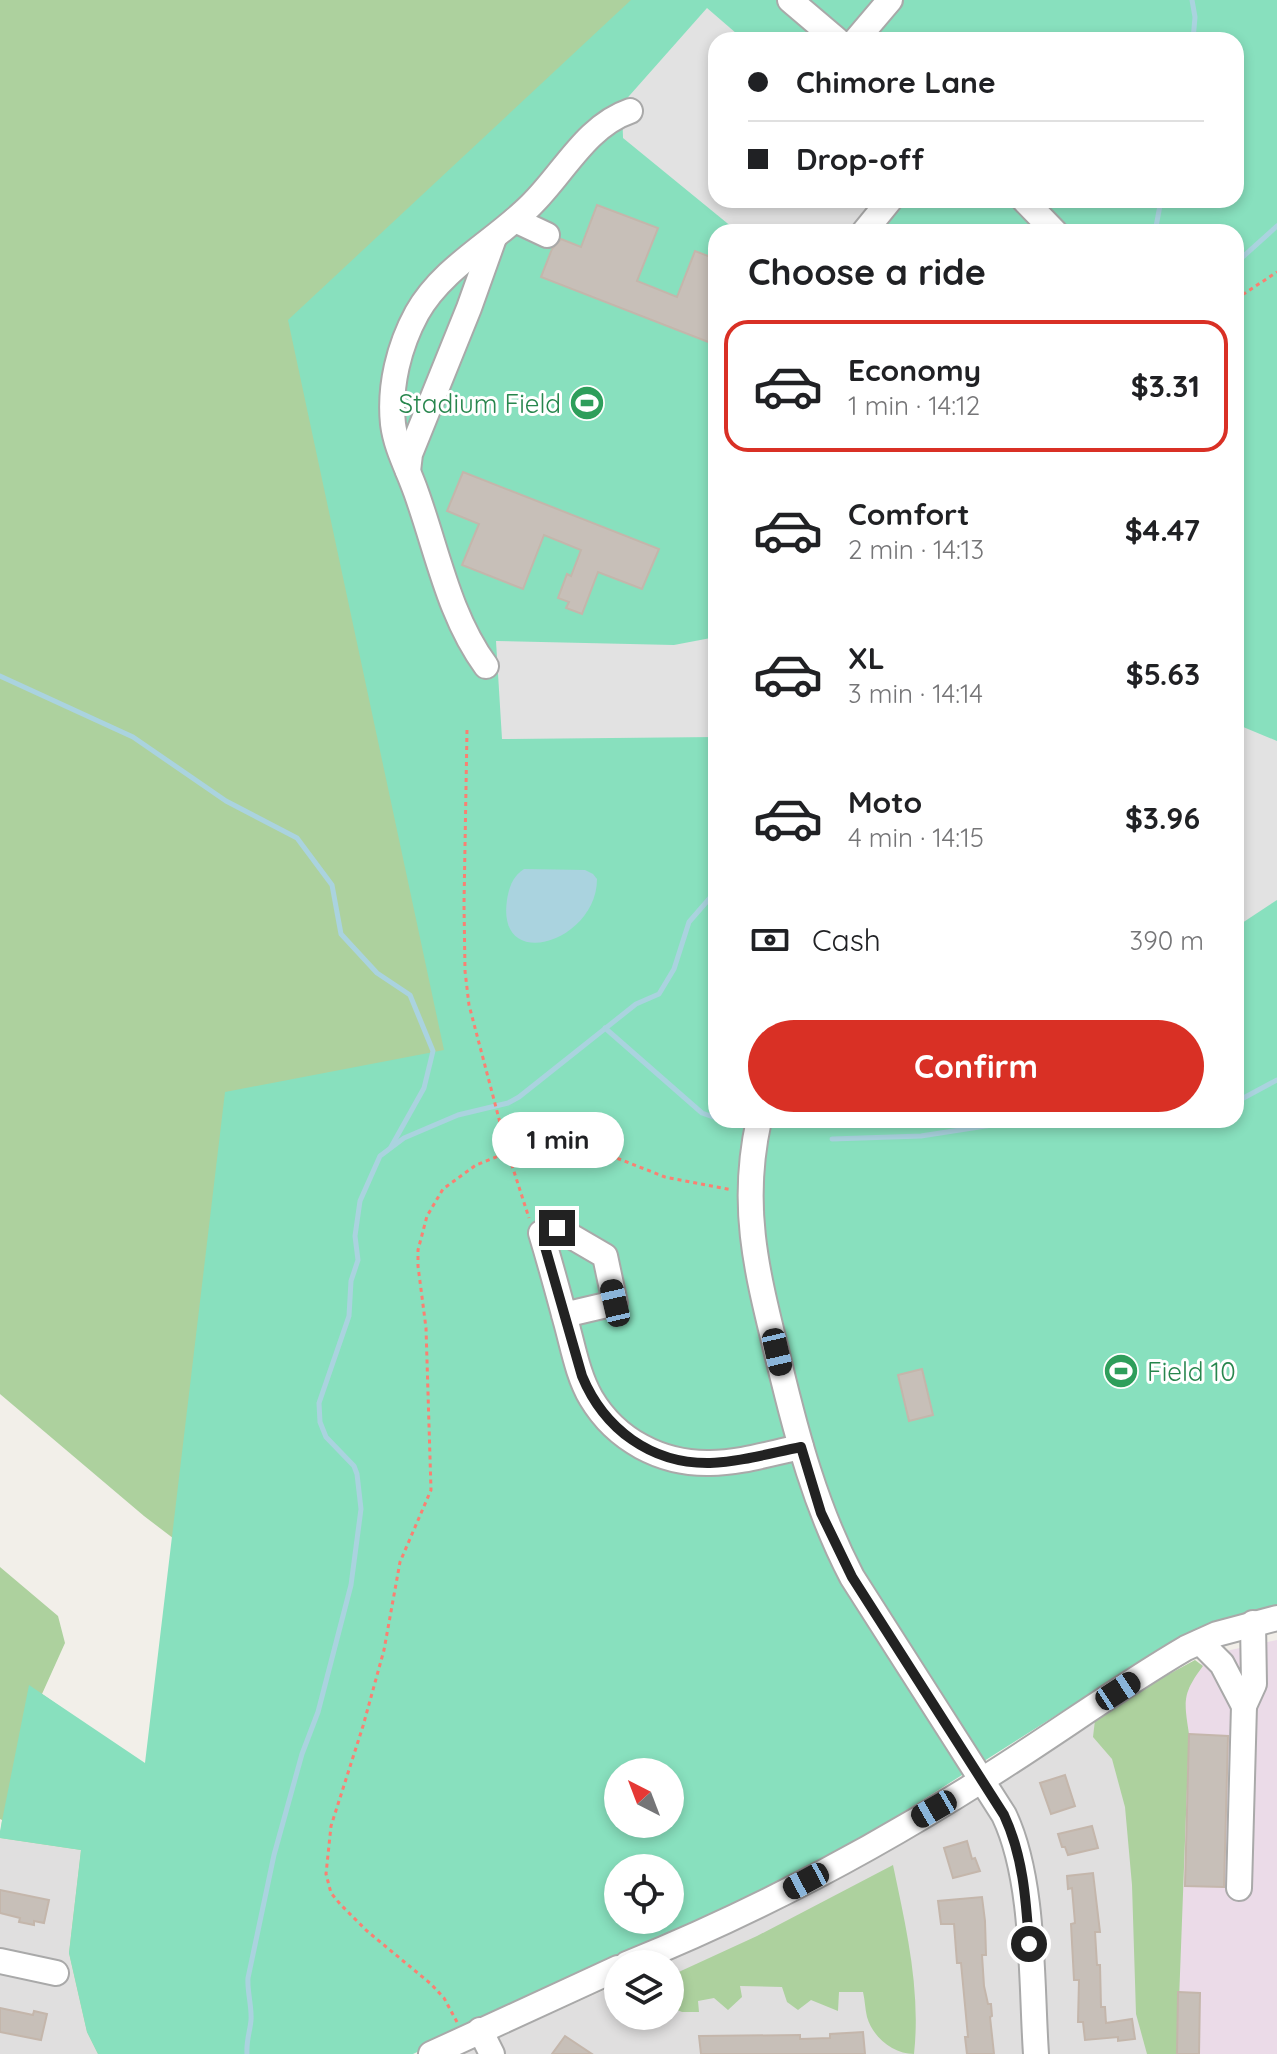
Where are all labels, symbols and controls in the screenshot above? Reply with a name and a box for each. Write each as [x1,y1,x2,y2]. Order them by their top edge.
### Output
text: Chimore Lane [796,63,996,101]
text: Drop-off [796,140,924,178]
text: Choose a ride [748,249,986,294]
icon: car [752,350,824,422]
text: Economy [848,351,981,389]
text: $3.31 [1131,367,1200,405]
sports icon: Stadium Field [568,384,606,422]
place label: Stadium Field [398,387,561,420]
text: 1 min · 14:12 [848,389,980,422]
icon: car [752,494,824,566]
text: Comfort [848,495,969,533]
text: $4.47 [1125,511,1200,549]
text: 2 min · 14:13 [848,533,984,566]
icon: car [752,638,824,710]
text: XL [848,639,885,677]
text: $5.63 [1126,655,1200,693]
text: 3 min · 14:14 [848,677,983,710]
icon: car [752,782,824,854]
text: Moto [848,783,922,821]
text: $3.96 [1125,799,1200,837]
text: 4 min · 14:15 [848,821,984,854]
icon: cash [748,918,792,962]
text: Cash [812,921,881,959]
text: 390 m [1130,924,1204,957]
button: Confirm [748,1020,1204,1112]
callout: 1 min [491,1112,623,1168]
text: 1 min [527,1123,590,1156]
route end [539,1210,575,1246]
car [598,1277,632,1329]
car [760,1326,794,1378]
sports icon: Field 10 [1102,1352,1140,1390]
place label: Field 10 [1147,1355,1236,1388]
car [1091,1668,1145,1714]
north arrow [604,1758,684,1838]
map controls [604,1758,684,2030]
car [907,1787,961,1831]
button: locate [604,1854,684,1934]
car [779,1859,833,1903]
route start [1011,1926,1047,1962]
button: layers [604,1950,684,2030]

